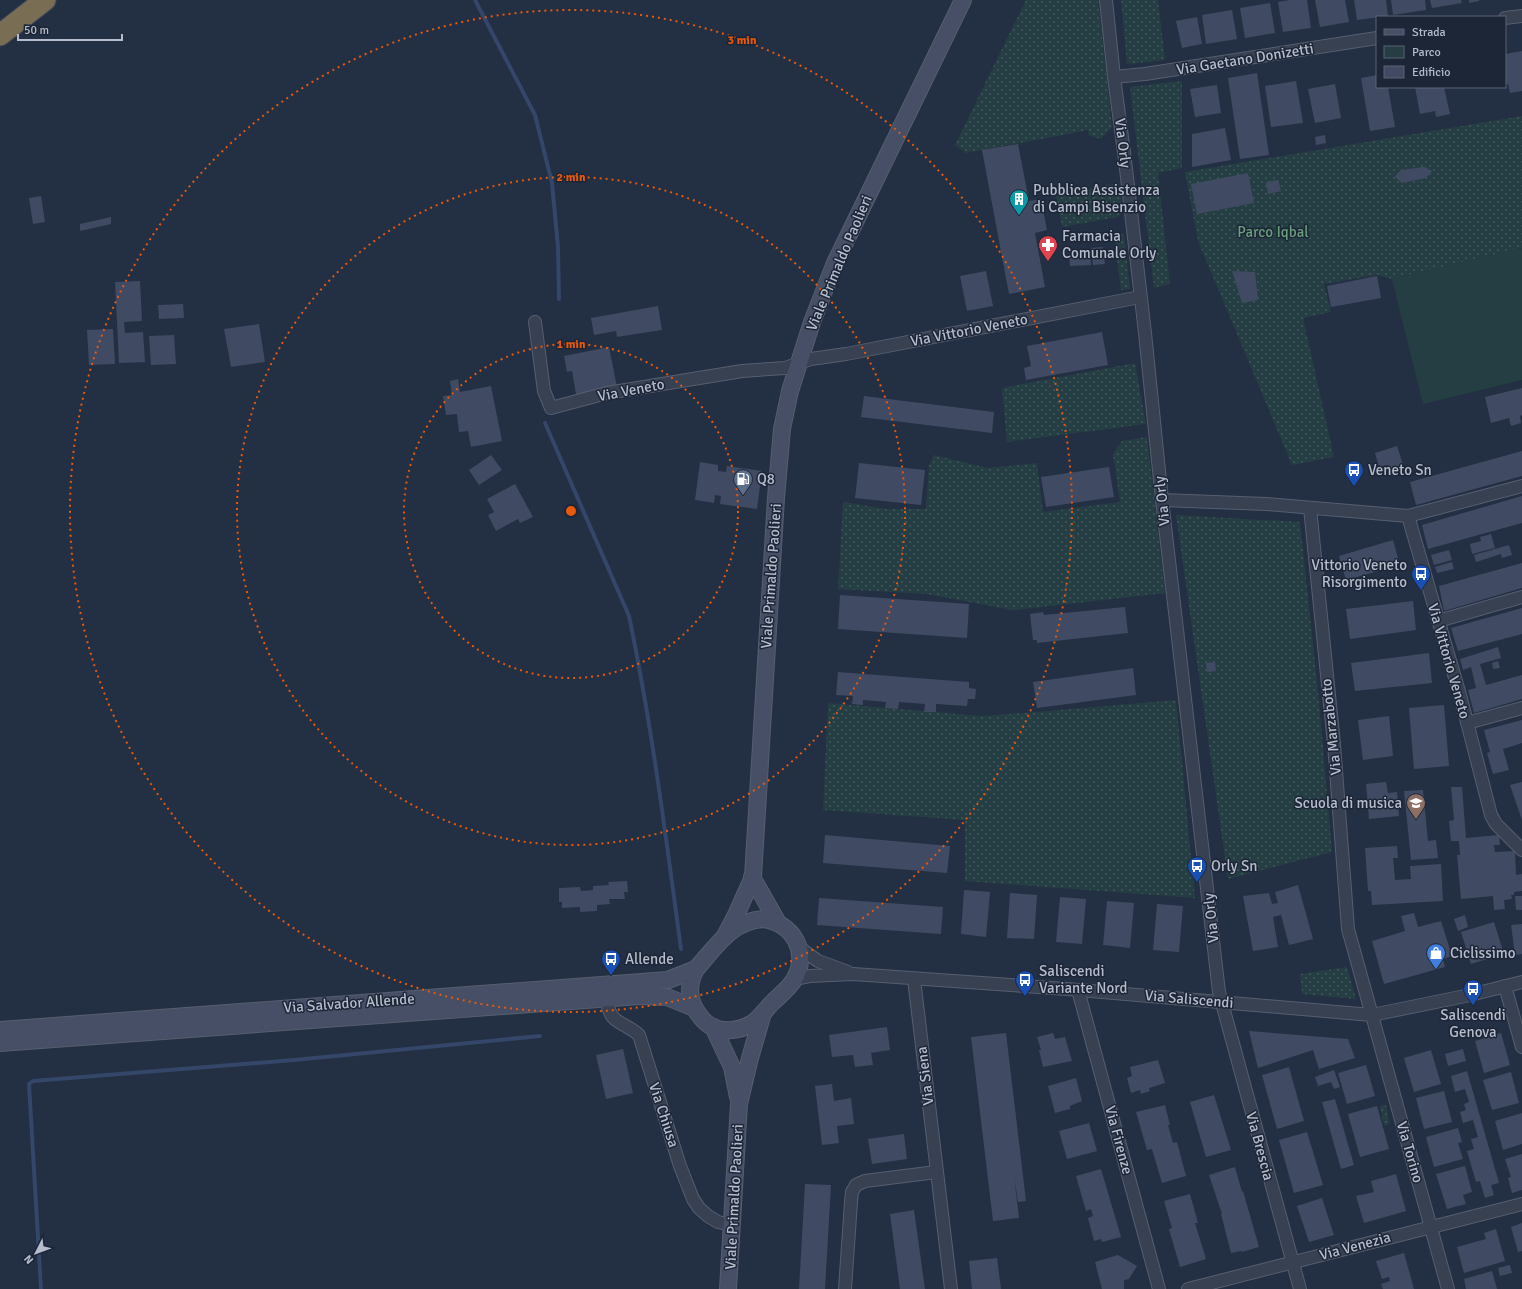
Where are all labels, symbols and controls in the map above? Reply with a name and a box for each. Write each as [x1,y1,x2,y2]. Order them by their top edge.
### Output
scale bar [18,16,122,42]
legend [1376,16,1506,88]
text: 50 m [24,23,49,38]
text: Strada [1412,25,1446,40]
text: 3 min [728,33,757,48]
street label: Via Gaetano Donizetti [1175,39,1315,79]
text: Parco [1412,45,1441,60]
text: Edificio [1412,65,1450,80]
street label: Via Orly [1111,117,1135,169]
text: 2 min [557,170,586,185]
place label: Pubblica Assistenza di Campi Bisenzio [1033,181,1160,216]
building icon: Pubblica Assistenza di Campi Bisenzio [1008,188,1030,216]
street label: Viale Primaldo Paolieri [802,192,876,334]
park label: Parco Iqbal [1237,223,1309,241]
place label: Farmacia Comunale Orly [1062,227,1156,262]
pharmacy icon: Farmacia Comunale Orly [1037,234,1059,262]
street label: Via Vittorio Veneto [909,310,1029,350]
text: 1 min [557,337,586,352]
street label: Via Veneto [596,375,666,405]
bus stop icon: Veneto Sn [1343,459,1365,487]
place label: Veneto Sn [1368,461,1432,479]
fuel station icon: Q8 [732,468,754,496]
place label: Q8 [757,470,775,488]
street label: Via Orly [1150,475,1174,527]
street label: Viale Primaldo Paolieri [757,503,785,649]
centre of rings [564,504,578,518]
place label: Vittorio Veneto Risorgimento [1311,556,1407,591]
bus stop icon: Vittorio Veneto Risorgimento [1410,563,1432,591]
street label: Via Vittorio Veneto [1424,601,1474,721]
street label: Via Marzabotto [1317,678,1345,776]
school or university icon: Scuola di musica [1405,792,1427,820]
place label: Scuola di musica [1295,794,1402,812]
bus stop icon: Orly Sn [1186,855,1208,883]
place label: Orly Sn [1211,857,1257,875]
street label: Via Orly [1199,892,1223,944]
shop icon: Ciclissimo [1425,942,1447,970]
place label: Ciclissimo [1450,944,1516,962]
bus stop icon: Allende [600,948,622,976]
place label: Allende [625,950,674,968]
place label: Saliscendi Variante Nord [1039,962,1128,997]
bus stop icon: Saliscendi Variante Nord [1014,969,1036,997]
bus stop icon: Saliscendi Genova [1462,978,1484,1006]
street label: Via Saliscendi [1144,986,1234,1012]
street label: Via Salvador Allende [283,989,415,1017]
place label: Saliscendi Genova [1440,1006,1506,1041]
street label: Via Siena [912,1045,938,1107]
street label: Via Chiusa [645,1080,683,1150]
street label: Via Firenze [1101,1104,1137,1176]
street label: Via Brescia [1242,1110,1278,1182]
street label: Via Torino [1393,1119,1427,1185]
street label: Viale Primaldo Paolieri [721,1124,747,1270]
street label: Via Venezia [1317,1228,1393,1264]
north arrow [16,1233,56,1273]
text: N [22,1252,36,1267]

